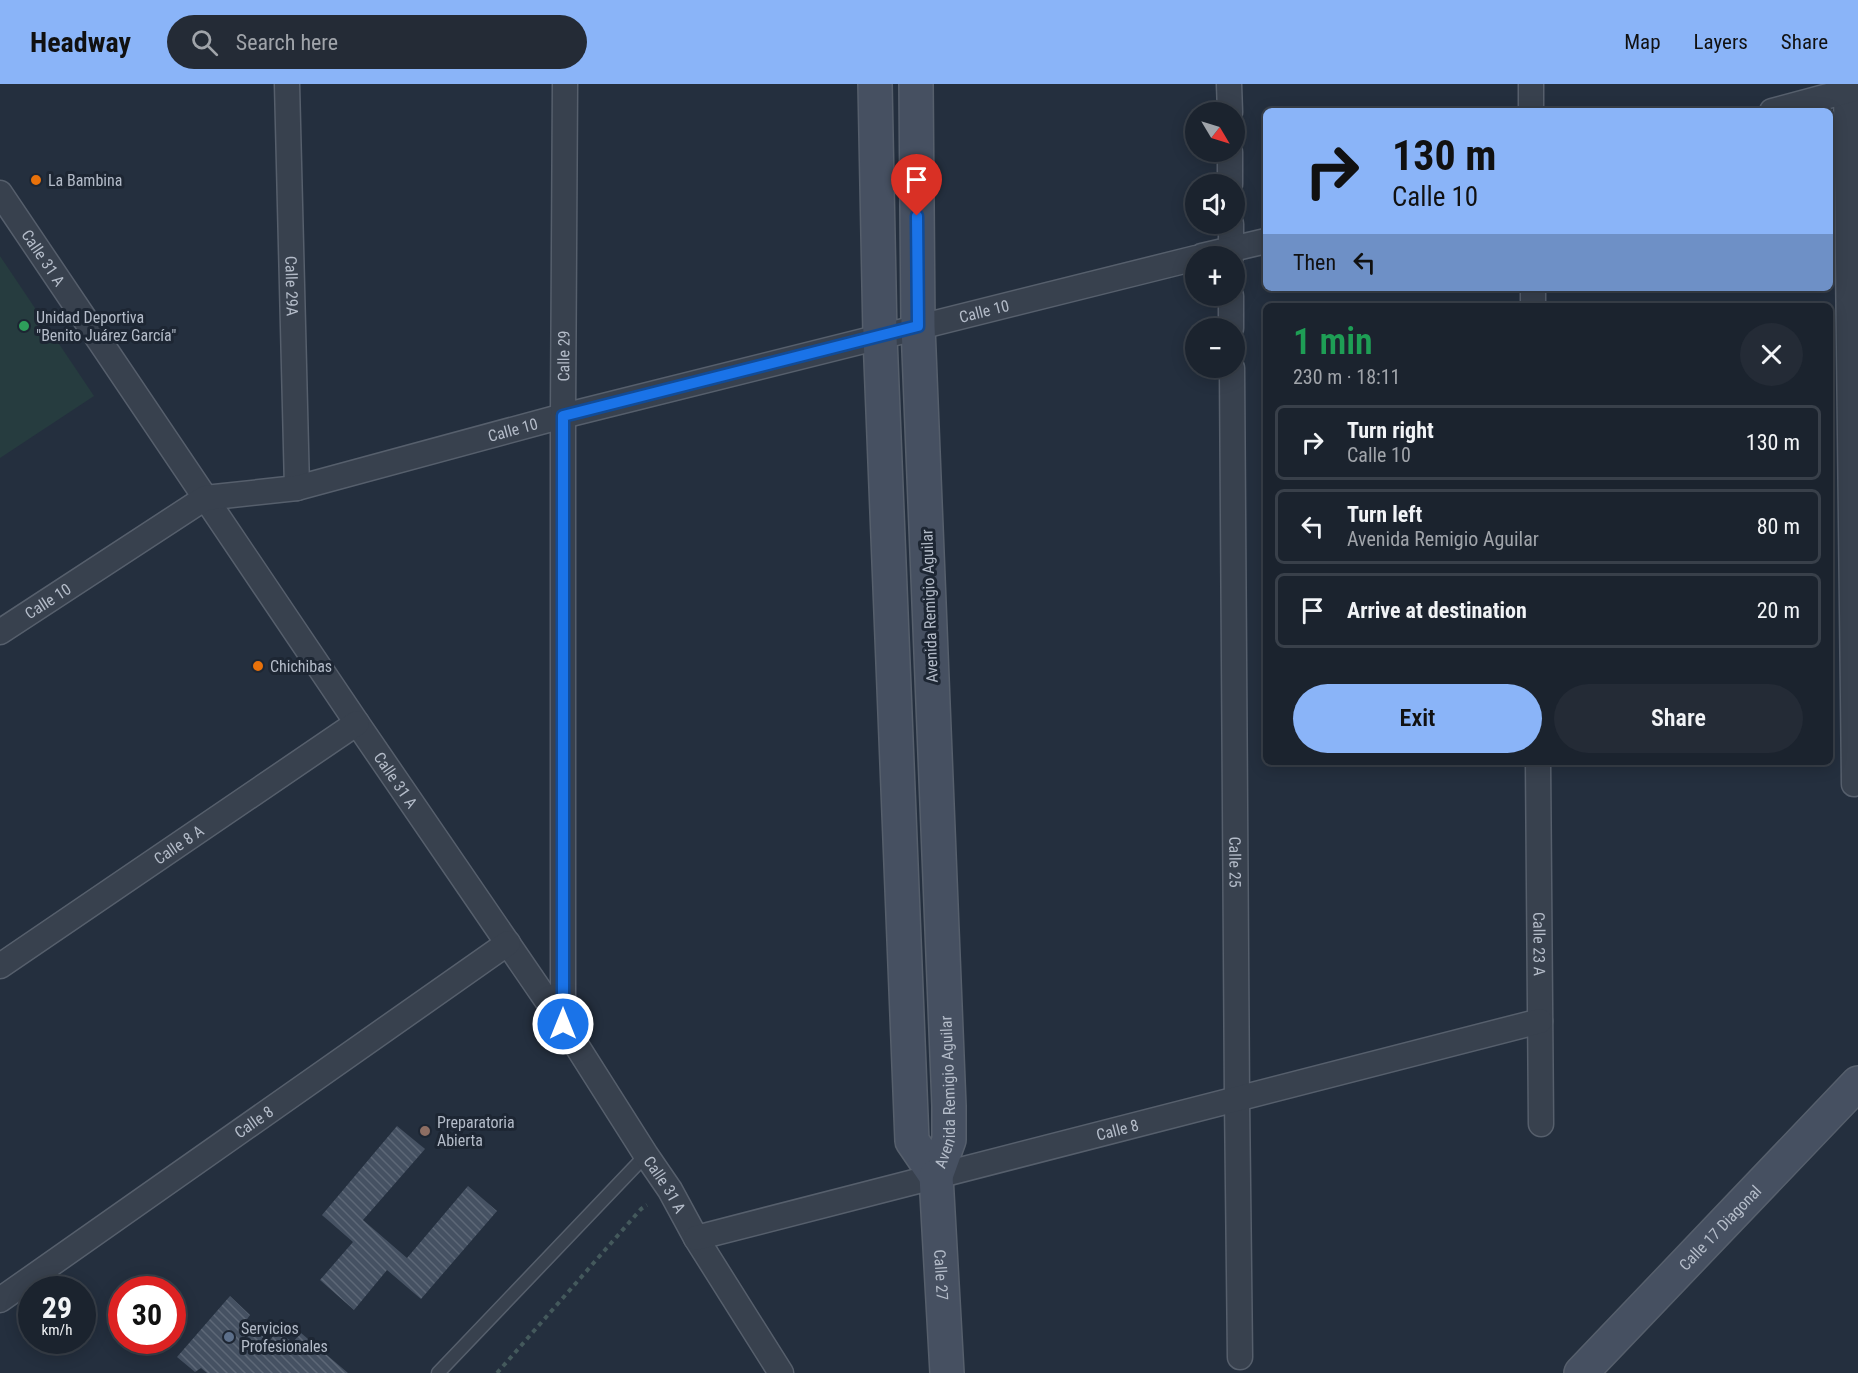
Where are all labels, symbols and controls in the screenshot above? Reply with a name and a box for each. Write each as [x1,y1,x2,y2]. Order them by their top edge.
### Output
search box [167,15,587,69]
text: Headway [30,26,131,59]
icon: search [188,26,221,59]
text: Search here [236,30,338,55]
text: Map [1624,30,1661,54]
text: Layers [1694,30,1748,54]
text: Share [1781,30,1828,54]
north arrow [1185,102,1245,162]
map controls [1185,102,1245,378]
text: 130 m [1392,131,1497,180]
icon: right [1293,132,1371,210]
pin [891,154,942,216]
icon: arrive [900,163,933,196]
place label: La Bambina [48,171,122,190]
marker: La Bambina [29,173,43,187]
button: sound [1185,174,1245,234]
text: Calle 10 [1392,181,1478,213]
street label: Calle 31 A [17,226,69,290]
button: + [1185,246,1245,306]
icon: left [1348,246,1381,279]
text: Then [1293,250,1336,275]
street label: Calle 29A [281,256,302,316]
street label: Calle 10 [957,296,1011,327]
place label: Unidad Deportiva "Benito Juárez García" [36,308,176,345]
button: − [1185,318,1245,378]
marker: Unidad Deportiva "Benito Juárez García" [17,319,31,333]
text: 1 min [1293,321,1373,363]
button: close [1740,323,1803,386]
street label: Calle 29 [554,330,574,382]
text: 230 m · 18:11 [1293,365,1400,389]
street label: Calle 10 [486,414,540,446]
text: Turn right [1347,418,1434,443]
icon: right [1296,426,1329,459]
text: 130 m [1746,430,1800,455]
text: Calle 10 [1347,443,1411,467]
text: Turn left [1347,502,1422,527]
icon: left [1296,510,1329,543]
text: 80 m [1757,514,1800,539]
text: Avenida Remigio Aguilar [1347,527,1539,551]
street label: Avenida Remigio Aguilar [917,529,942,683]
street label: Calle 10 [21,579,75,623]
icon: arrive [1296,594,1329,627]
text: Arrive at destination [1347,598,1527,623]
text: 20 m [1757,598,1800,623]
place label: Chichibas [270,657,332,676]
marker: Chichibas [251,659,265,673]
button: Exit [1293,684,1542,753]
button: Share [1554,684,1803,753]
street label: Calle 31 A [370,748,421,812]
street label: Calle 8 A [150,821,207,869]
street label: Calle 25 [1225,836,1245,888]
street label: Calle 23 A [1529,912,1549,976]
position arrow [531,992,595,1056]
street label: Avenida Remigio Aguilar [931,1015,959,1171]
street label: Calle 8 [231,1102,277,1142]
place label: Preparatoria Abierta [437,1113,515,1150]
street label: Calle 8 [1094,1116,1141,1145]
marker: Preparatoria Abierta [418,1124,432,1138]
street label: Calle 31 A [640,1153,690,1216]
street label: Calle 17 Diagonal [1675,1182,1765,1274]
street label: Calle 27 [930,1249,952,1301]
speed limit sign: 30 [108,1276,186,1354]
text: 29 [42,1290,72,1325]
place label: Servicios Profesionales [241,1319,328,1356]
text: km/h [42,1321,72,1339]
marker: Servicios Profesionales [222,1330,236,1344]

